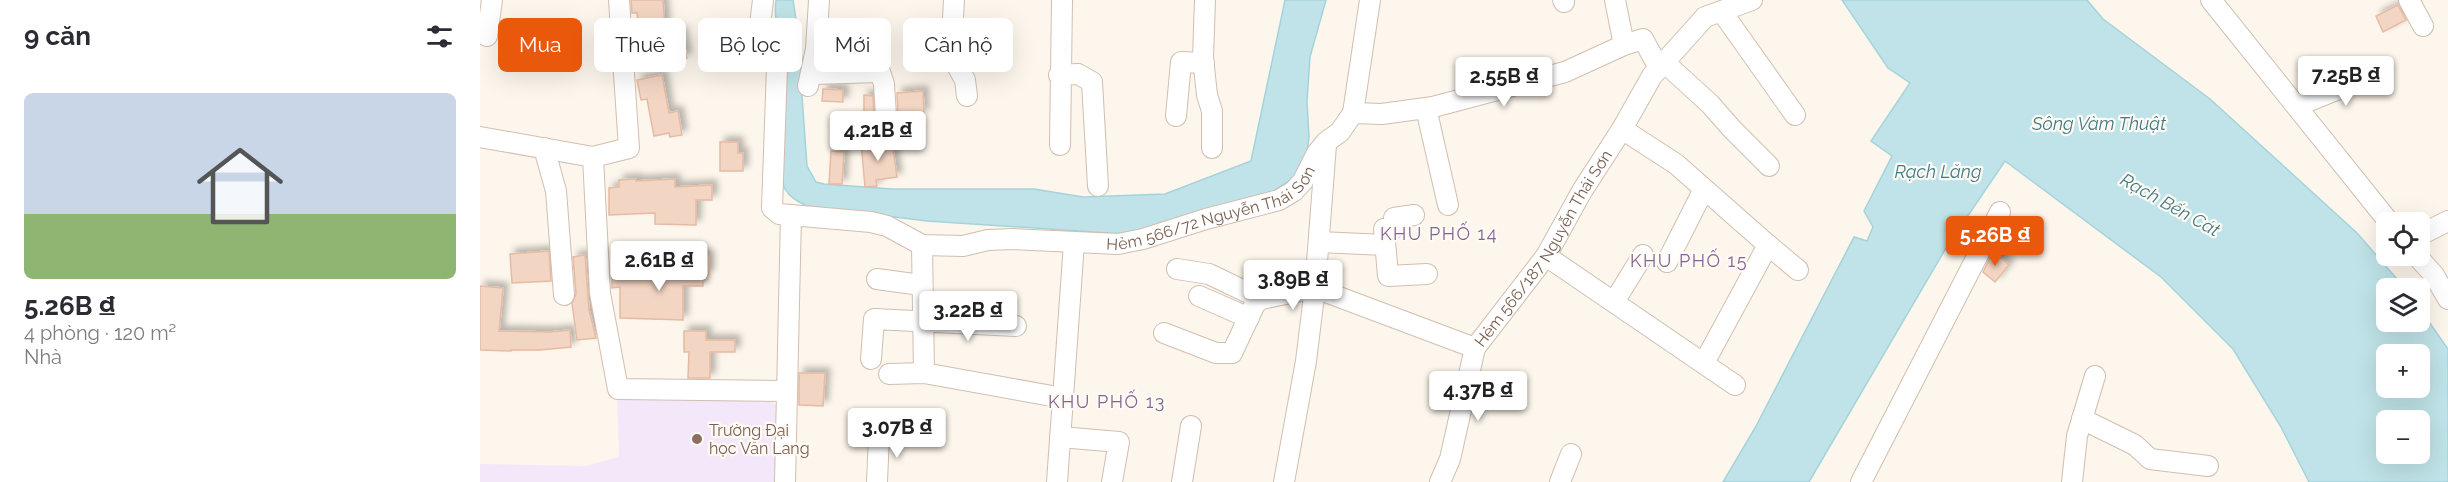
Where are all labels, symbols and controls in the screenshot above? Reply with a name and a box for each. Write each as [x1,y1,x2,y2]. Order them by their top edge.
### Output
chip: Mua [498,18,582,72]
chip: Thuê [594,18,686,72]
chip: Bộ lọc [698,18,802,72]
chip: Mới [814,18,891,72]
chip: Căn hộ [903,18,1013,72]
icon: filters [423,20,456,53]
text: 9 căn [24,21,91,51]
pin: 7.25B ₫ [2291,56,2401,107]
pin: 2.55B ₫ [1449,57,1559,108]
text: 7.25B ₫ [2312,63,2380,87]
text: 2.55B ₫ [1469,64,1539,88]
pin: 4.21B ₫ [823,111,933,162]
water label: Sông Vàm Thuật [2031,113,2166,134]
text: 4.21B ₫ [844,118,912,142]
icon: home [186,132,294,240]
street label: Hẻm 566/187 Nguyễn Thái Sơn [1471,146,1616,350]
water label: Rạch Lăng [1894,161,1982,182]
street label: Hẻm 566/72 Nguyễn Thái Sơn [1106,163,1319,254]
water label: Rạch Bến Cát [2117,169,2224,241]
map controls [2376,212,2430,464]
button: locate [2376,212,2430,266]
pin: 5.26B ₫ [1940,216,2050,267]
district label: KHU PHỐ 14 [1380,221,1498,244]
text: 5.26B ₫ [1960,223,2030,247]
pin: 2.61B ₫ [604,241,714,292]
text: 2.61B ₫ [624,248,694,272]
district label: KHU PHỐ 15 [1630,248,1748,271]
pin: 3.89B ₫ [1238,260,1348,311]
text: 3.89B ₫ [1258,267,1328,291]
button: layers [2376,278,2430,332]
text: 5.26B ₫ [24,291,115,321]
pin: 3.22B ₫ [913,291,1023,342]
text: 3.22B ₫ [933,298,1003,322]
text: 4 phòng · 120 m² [24,321,176,345]
button: + [2376,344,2430,398]
text: Nhà [24,345,62,369]
pin: 4.37B ₫ [1423,371,1533,422]
text: 4.37B ₫ [1443,378,1513,402]
district label: KHU PHỐ 13 [1048,389,1166,412]
pin: 3.07B ₫ [842,408,952,459]
button: − [2376,410,2430,464]
text: 3.07B ₫ [862,415,932,439]
place label: Trường Đại học Văn Lang [709,421,810,458]
marker: Trường Đại học Văn Lang [690,432,704,446]

